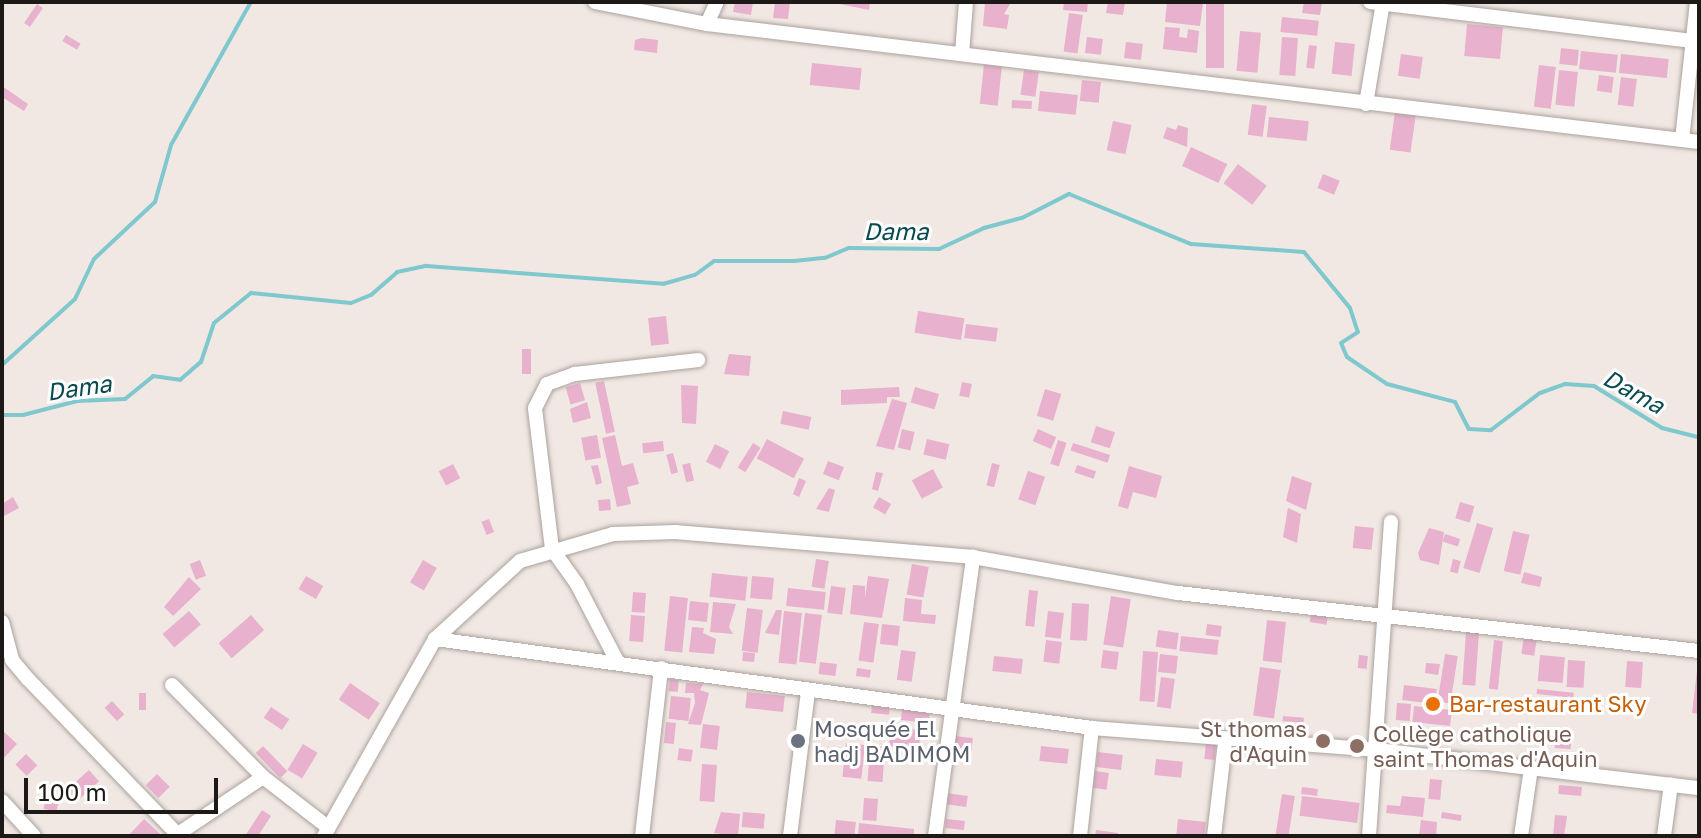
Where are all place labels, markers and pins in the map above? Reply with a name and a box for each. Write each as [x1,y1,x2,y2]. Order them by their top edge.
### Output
place label: Bar-restaurant Sky [1449,691,1647,717]
marker: Bar-restaurant Sky [1424,695,1442,713]
place label: Mosquée El hadj BADIMOM [814,715,970,766]
place label: St thomas d'Aquin [1200,715,1307,766]
place label: Collège catholique saint Thomas d'Aquin [1373,720,1597,772]
marker: Mosquée El hadj BADIMOM [789,732,807,750]
marker: St thomas d'Aquin [1314,732,1332,750]
marker: Collège catholique saint Thomas d'Aquin [1348,737,1366,755]

